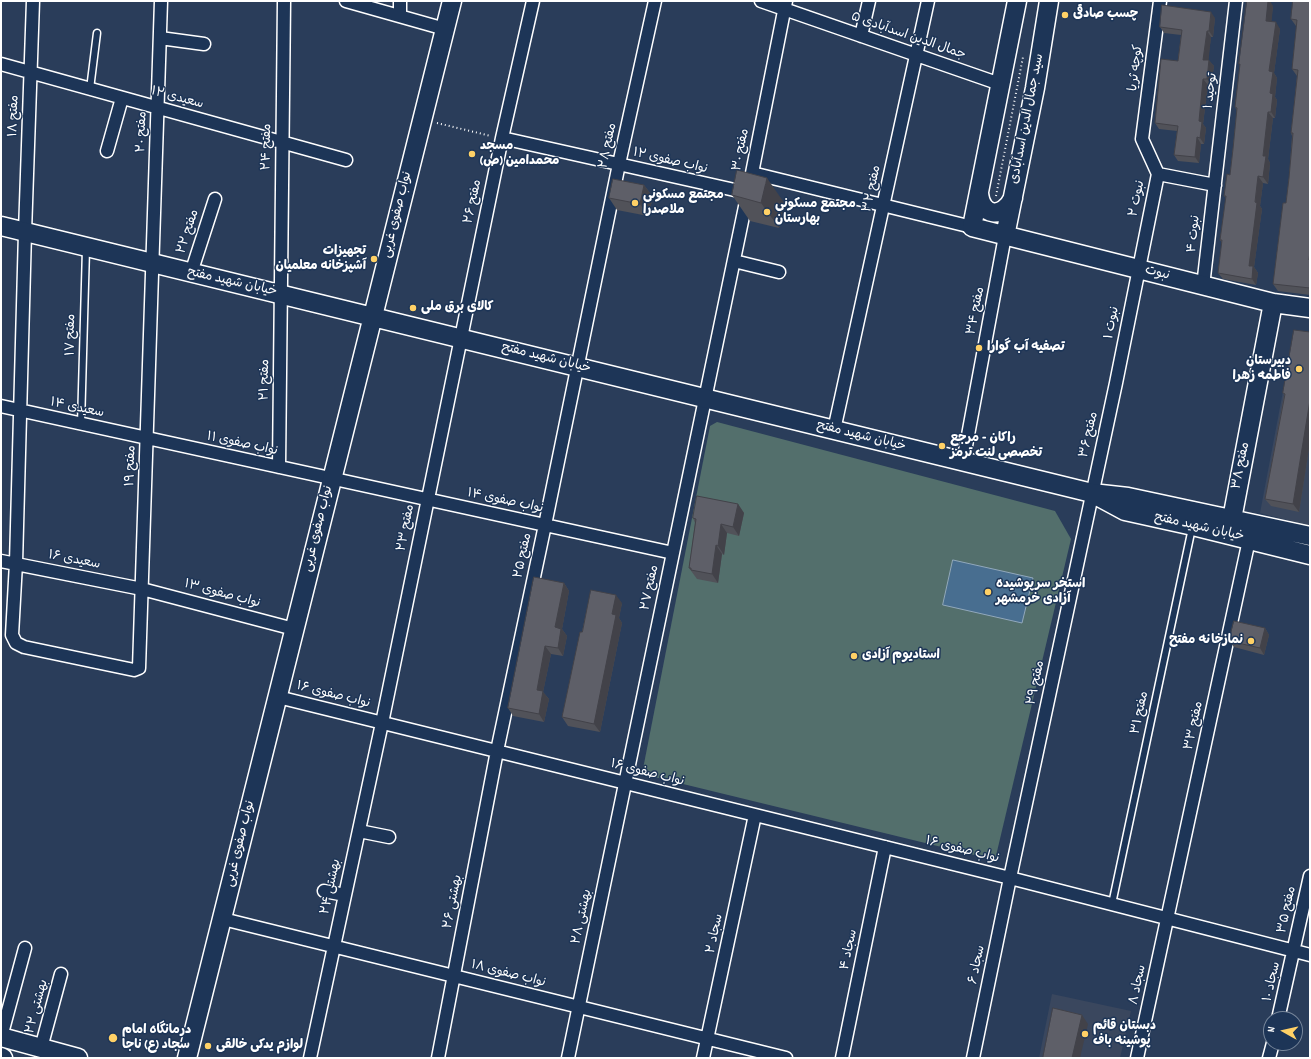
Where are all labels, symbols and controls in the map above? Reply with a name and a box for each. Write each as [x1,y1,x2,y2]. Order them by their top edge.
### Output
place label: چسب صادقی [1073,7,1138,23]
street label: جمال الدین اسدآبادی ۵ [849,10,967,64]
marker: چسب صادقی [1060,10,1070,20]
street label: کوچه ثریا [1126,44,1148,92]
street label: سید جمال الدین اسدآبادی [1008,52,1048,186]
street label: توحید ۱ [1202,72,1222,110]
street label: سعیدی ۱۲ [149,85,205,113]
street label: مفتح ۱۸ [6,95,24,137]
street label: مفتح ۲۰ [134,111,152,153]
street label: مفتح ۲۸ [597,122,621,170]
street label: مفتح ۲۴ [260,124,276,170]
street label: مفتح ۳۰ [730,127,754,173]
place label: مسجد محمدامین (ص) [480,139,559,170]
street label: نواب صفوی ۱۲ [631,146,709,178]
marker: مسجد محمدامین (ص) [467,149,477,159]
street label: مفتح ۳۲ [860,164,886,214]
street label: نواب صفوی غربی [380,170,416,260]
street label: مفتح ۲۶ [462,178,486,226]
street label: نبوت ۲ [1127,179,1149,219]
place label: مجتمع مسکونی ملاصدرا [643,188,724,219]
place label: مجتمع مسکونی بهارستان [775,197,856,228]
marker: مجتمع مسکونی ملاصدرا [630,198,640,208]
marker: مجتمع مسکونی بهارستان [762,207,772,217]
street label: مفتح ۲۲ [175,208,203,256]
street label: نبوت ۴ [1185,214,1205,254]
place label: تجهيزات آشپزخانه معلمیان [275,244,366,275]
marker: تجهيزات آشپزخانه معلمیان [369,254,379,264]
street label: نبوت [1143,263,1171,285]
street label: خیابان شهید مفتح [186,265,278,301]
street label: مفتح ۳۴ [965,286,989,336]
place label: کالای برق ملی [421,300,494,316]
marker: کالای برق ملی [408,303,418,313]
street label: نبوت ۱ [1102,305,1124,341]
street label: مفتح ۱۷ [64,314,80,356]
street label: خیابان شهید مفتح [500,340,592,378]
place label: تصفیه آب گوارا [987,340,1065,356]
marker: تصفیه آب گوارا [974,343,984,353]
place label: دبیرستان فاطمه زهرا [1233,354,1291,385]
street label: مفتح ۲۱ [258,359,274,401]
marker: دبیرستان فاطمه زهرا [1294,364,1304,374]
street label: سعیدی ۱۴ [49,396,105,422]
street label: مفتح ۳۶ [1077,411,1103,459]
street label: خیابان شهید مفتح [815,418,907,456]
street label: نواب صفوی ۱۱ [205,430,279,460]
place label: راکان - مرجع تخصصی لنت ترمز [950,431,1042,462]
marker: راکان - مرجع تخصصی لنت ترمز [937,441,947,451]
street label: مفتح ۳۸ [1230,441,1254,491]
street label: مفتح ۱۹ [123,445,141,487]
street label: نواب صفوی غربی [301,484,337,574]
street label: نواب صفوی ۱۴ [466,486,544,518]
street label: مفتح ۲۳ [395,503,419,553]
street label: خیابان شهید مفتح [1153,510,1245,546]
street label: مفتح ۲۵ [512,532,536,580]
street label: سعیدی ۱۶ [47,548,101,574]
street label: مفتح ۲۷ [639,564,663,612]
street label: نواب صفوی ۱۳ [182,577,262,613]
place label: استخر سرپوشیده آزادی خرمشهر [996,577,1085,608]
marker: استخر سرپوشیده آزادی خرمشهر [983,587,993,597]
place label: نمازخانه مفتح [1169,633,1243,649]
marker: نمازخانه مفتح [1246,636,1256,646]
place label: استادیوم آزادی [862,648,940,664]
marker: استادیوم آزادی [849,651,859,661]
street label: مفتح ۲۹ [1025,659,1049,707]
street label: نواب صفوی ۱۶ [295,679,371,713]
street label: مفتح ۳۱ [1129,690,1153,736]
street label: مفتح ۳۳ [1182,700,1208,752]
street label: نواب صفوی ۱۶ [609,757,685,791]
street label: نواب صفوی غربی [223,799,259,889]
street label: نواب صفوی ۱۶ [924,834,1000,868]
street label: بهشتی ۲۴ [319,858,345,916]
street label: بهشتی ۲۶ [441,874,467,930]
street label: مفتح ۳۵ [1275,885,1301,935]
street label: بهشتی ۲۸ [570,888,596,946]
street label: سجاد ۲ [704,913,728,955]
street label: سجاد ۴ [838,928,862,972]
street label: سجاد ۶ [966,944,990,986]
street label: نواب صفوی ۱۸ [469,958,547,992]
street label: سجاد ۱۰ [1261,961,1285,1003]
street label: سجاد ۸ [1127,964,1151,1006]
street label: بهشتی ۲۲ [23,978,53,1036]
north arrow [1263,1011,1303,1051]
place label: دبستان قائم پوشینه باف [1093,1019,1156,1050]
place label: درمانگاه امام سجاد (ع) ناجا [122,1023,191,1054]
text: N [1264,1026,1280,1033]
marker: دبستان قائم پوشینه باف [1080,1029,1090,1039]
marker: درمانگاه امام سجاد (ع) ناجا [107,1032,119,1044]
place label: لوازم یدکی خالقی [216,1038,303,1054]
marker: لوازم یدکی خالقی [203,1041,213,1051]

